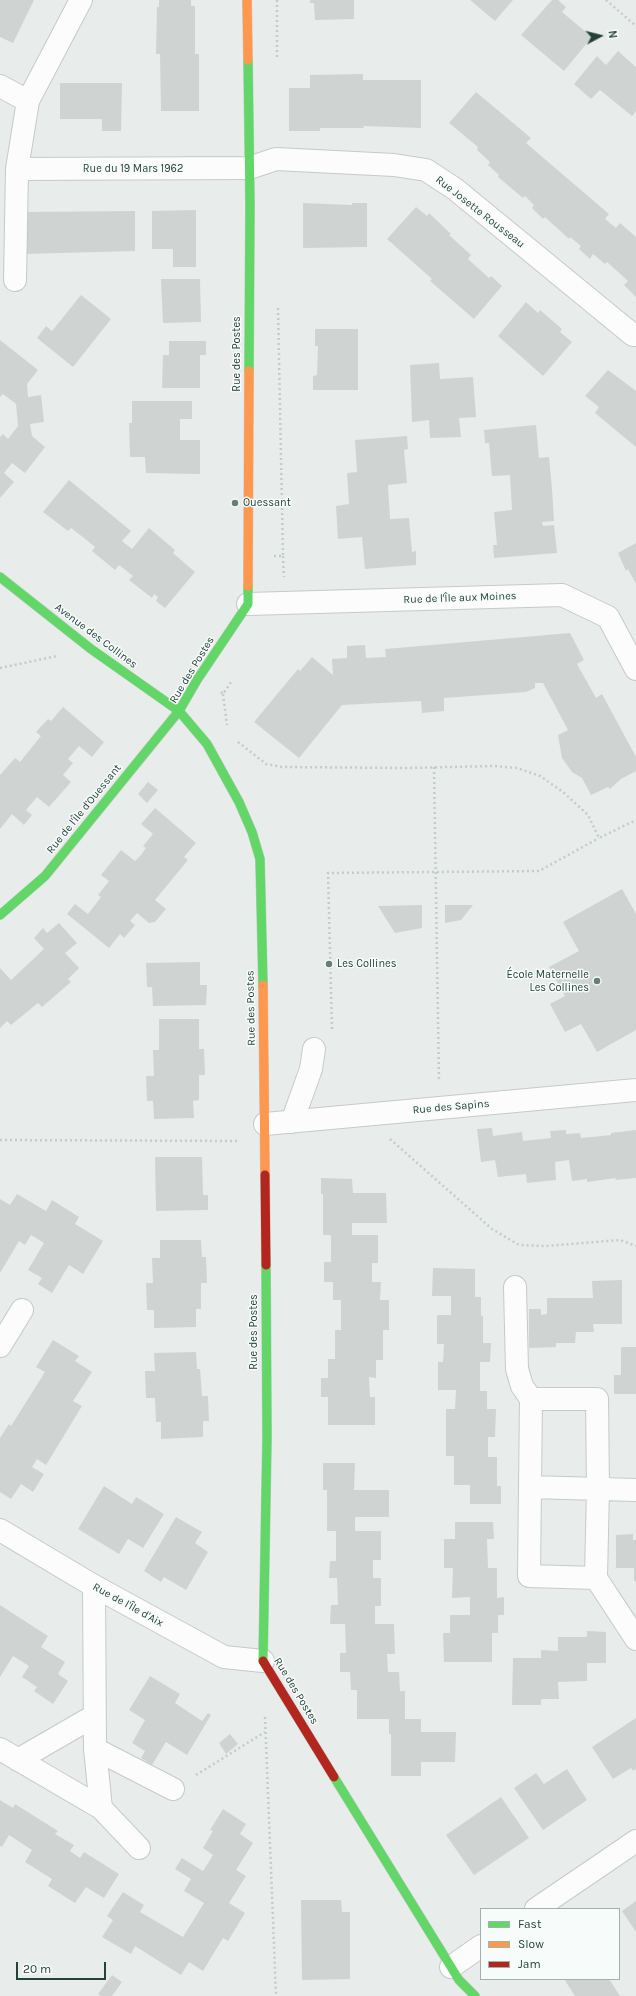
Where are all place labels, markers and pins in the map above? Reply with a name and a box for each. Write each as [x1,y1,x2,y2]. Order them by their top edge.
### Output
place label: Ouessant [243,496,291,510]
marker: Ouessant [230,498,240,508]
place label: Les Collines [337,957,396,971]
marker: Les Collines [324,959,334,969]
place label: École Maternelle Les Collines [507,968,589,994]
marker: École Maternelle Les Collines [592,976,602,986]

